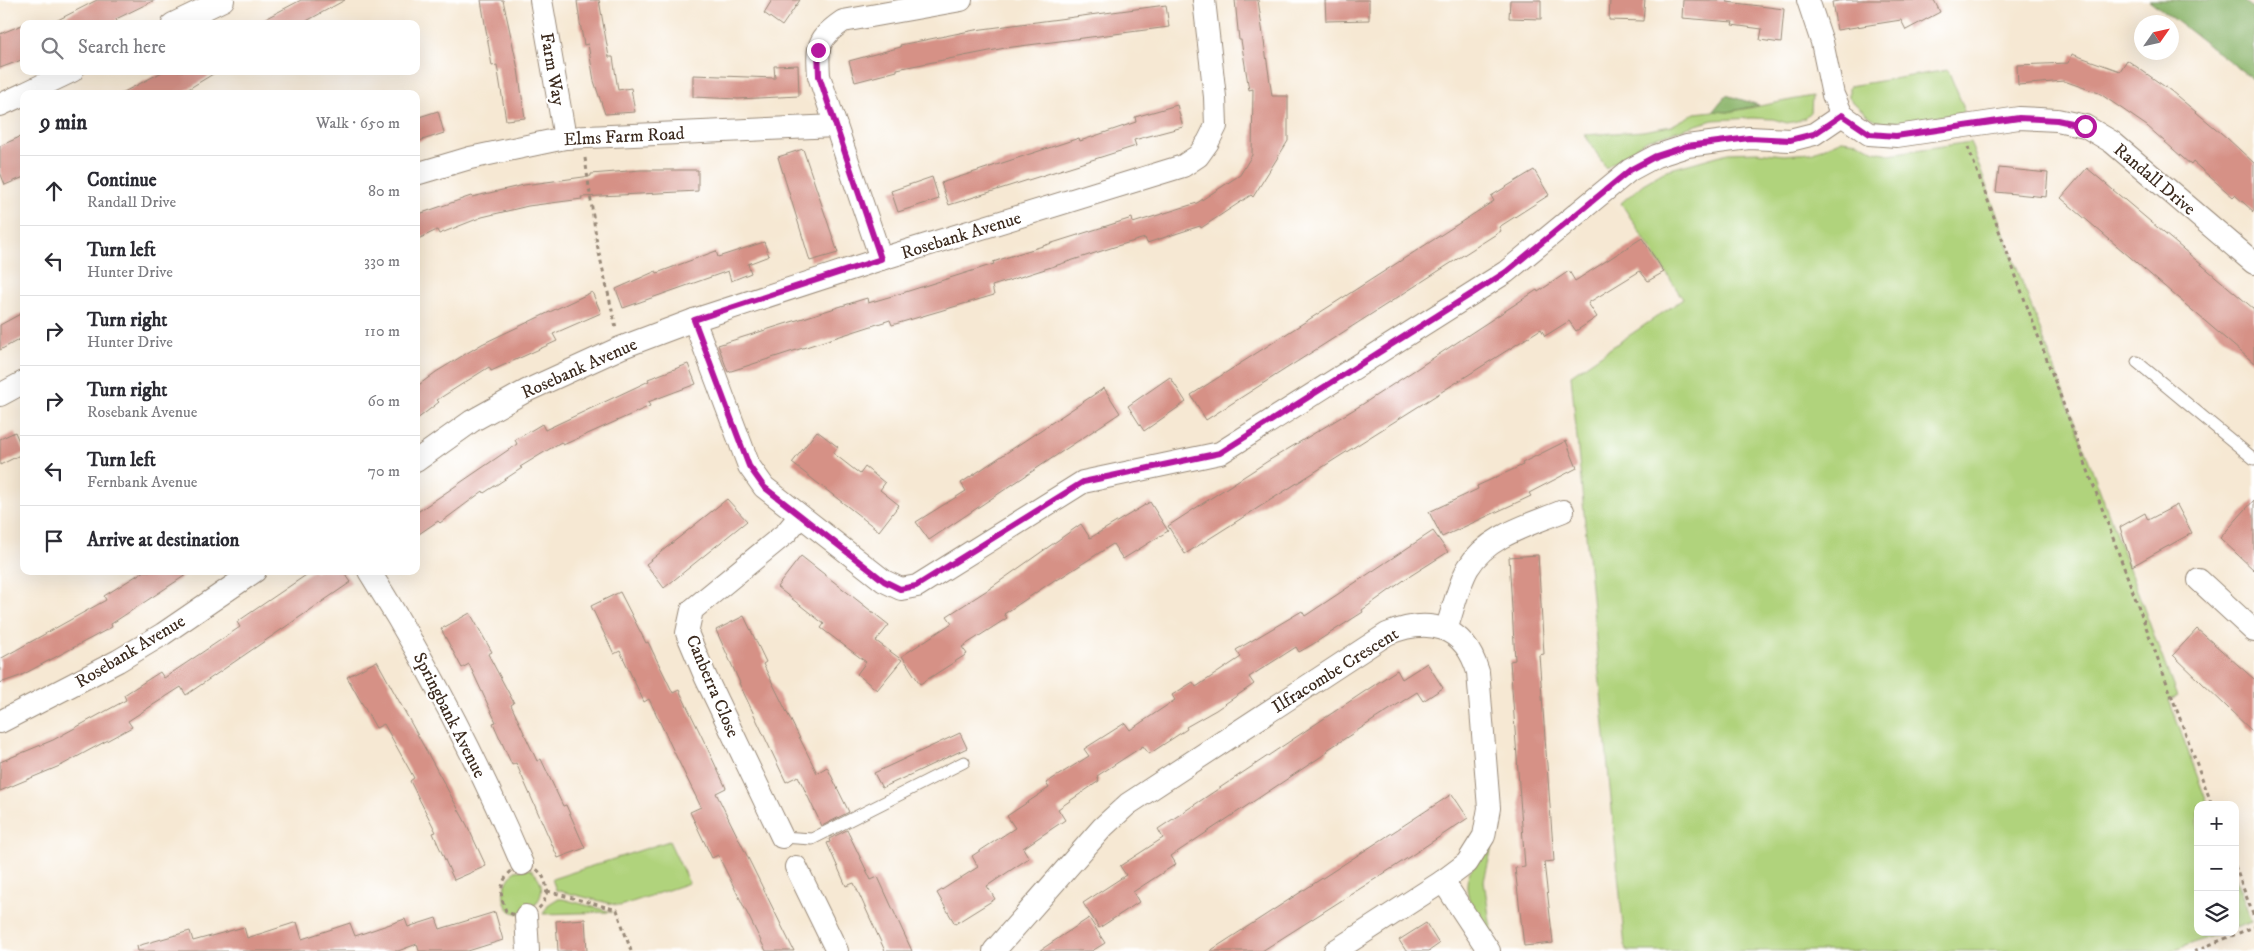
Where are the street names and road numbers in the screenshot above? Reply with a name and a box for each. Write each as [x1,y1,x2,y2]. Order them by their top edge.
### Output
street label: Farm Way [535,31,569,108]
street label: Elms Farm Road [563,123,685,151]
street label: Randall Drive [2109,139,2200,220]
street label: Rosebank Avenue [899,207,1024,265]
street label: Rosebank Avenue [518,334,641,404]
street label: Rosebank Avenue [72,610,189,693]
street label: Ilfracombe Crescent [1268,623,1403,719]
street label: Canberra Close [681,632,744,741]
street label: Springbank Avenue [408,649,490,782]

